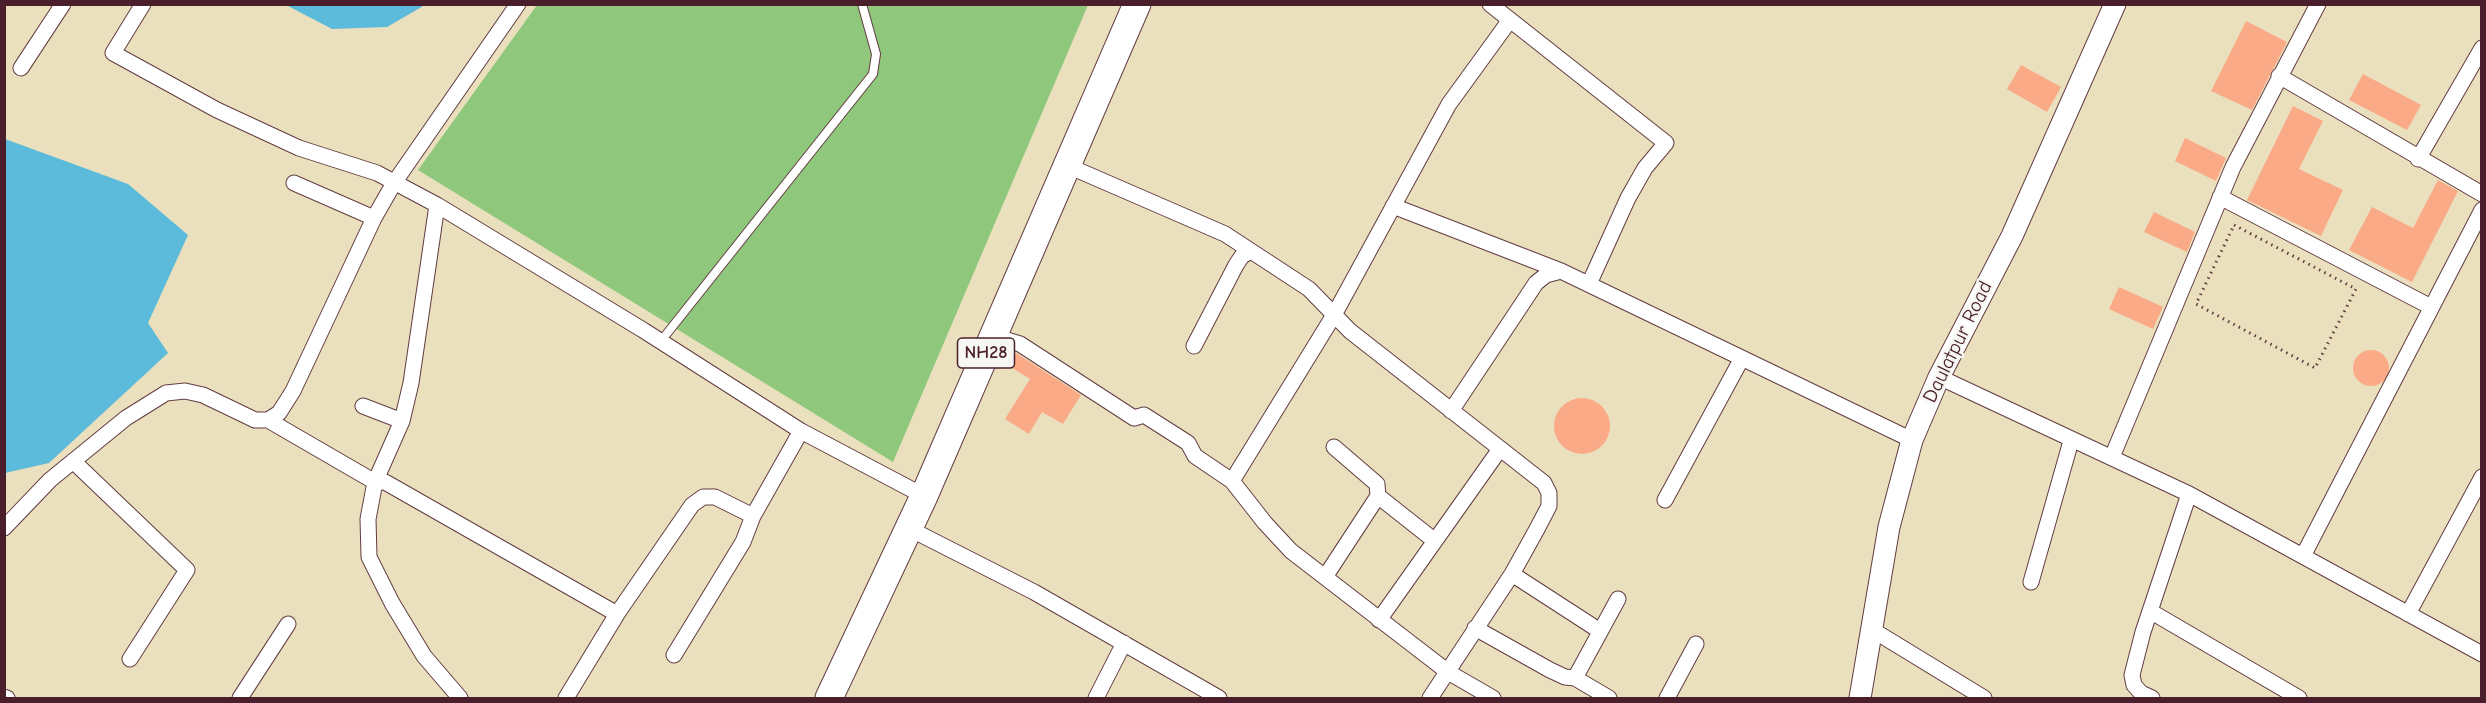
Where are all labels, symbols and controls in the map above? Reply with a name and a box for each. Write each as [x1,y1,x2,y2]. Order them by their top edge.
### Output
street label: Daulatpur Road [1918,277,1998,407]
road number: NH28 [958,338,1014,368]

